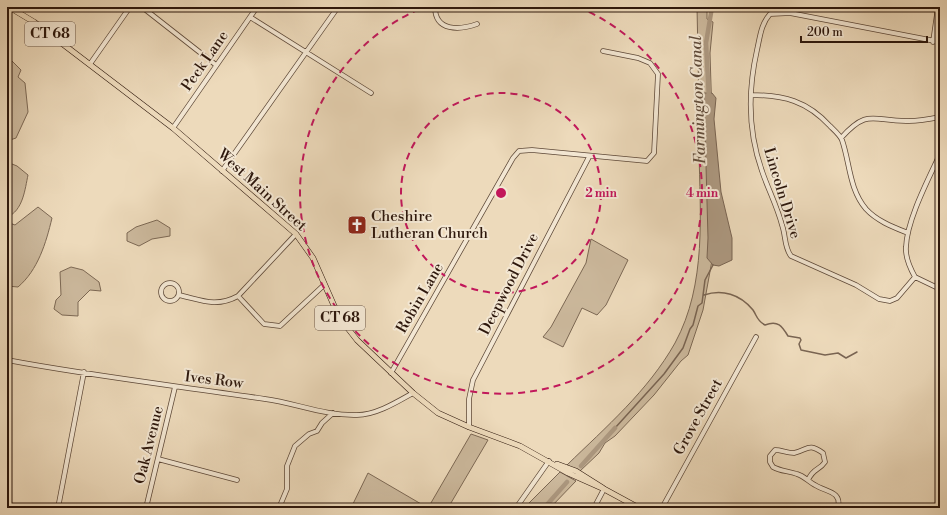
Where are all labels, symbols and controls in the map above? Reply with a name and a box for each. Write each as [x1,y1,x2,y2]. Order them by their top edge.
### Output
scale bar [801,18,927,44]
road number: CT 68 [25,22,75,46]
text: 200 m [807,25,843,40]
street label: Peck Lane [177,27,233,95]
water label: Farmington Canal [686,34,710,165]
street label: West Main Street [213,144,311,236]
street label: Lincoln Drive [759,145,805,241]
centre of rings [494,186,508,200]
text: 2 min [585,186,617,201]
text: 4 min [686,186,719,201]
place label: Cheshire Lutheran Church [371,207,488,243]
church icon: Cheshire Lutheran Church [346,214,368,236]
street label: Deepwood Drive [475,230,543,338]
street label: Robin Lane [392,259,448,337]
road number: CT 68 [315,306,365,330]
street label: Ives Row [184,367,245,393]
street label: Grove Street [669,375,727,458]
street label: Oak Avenue [130,404,168,486]

